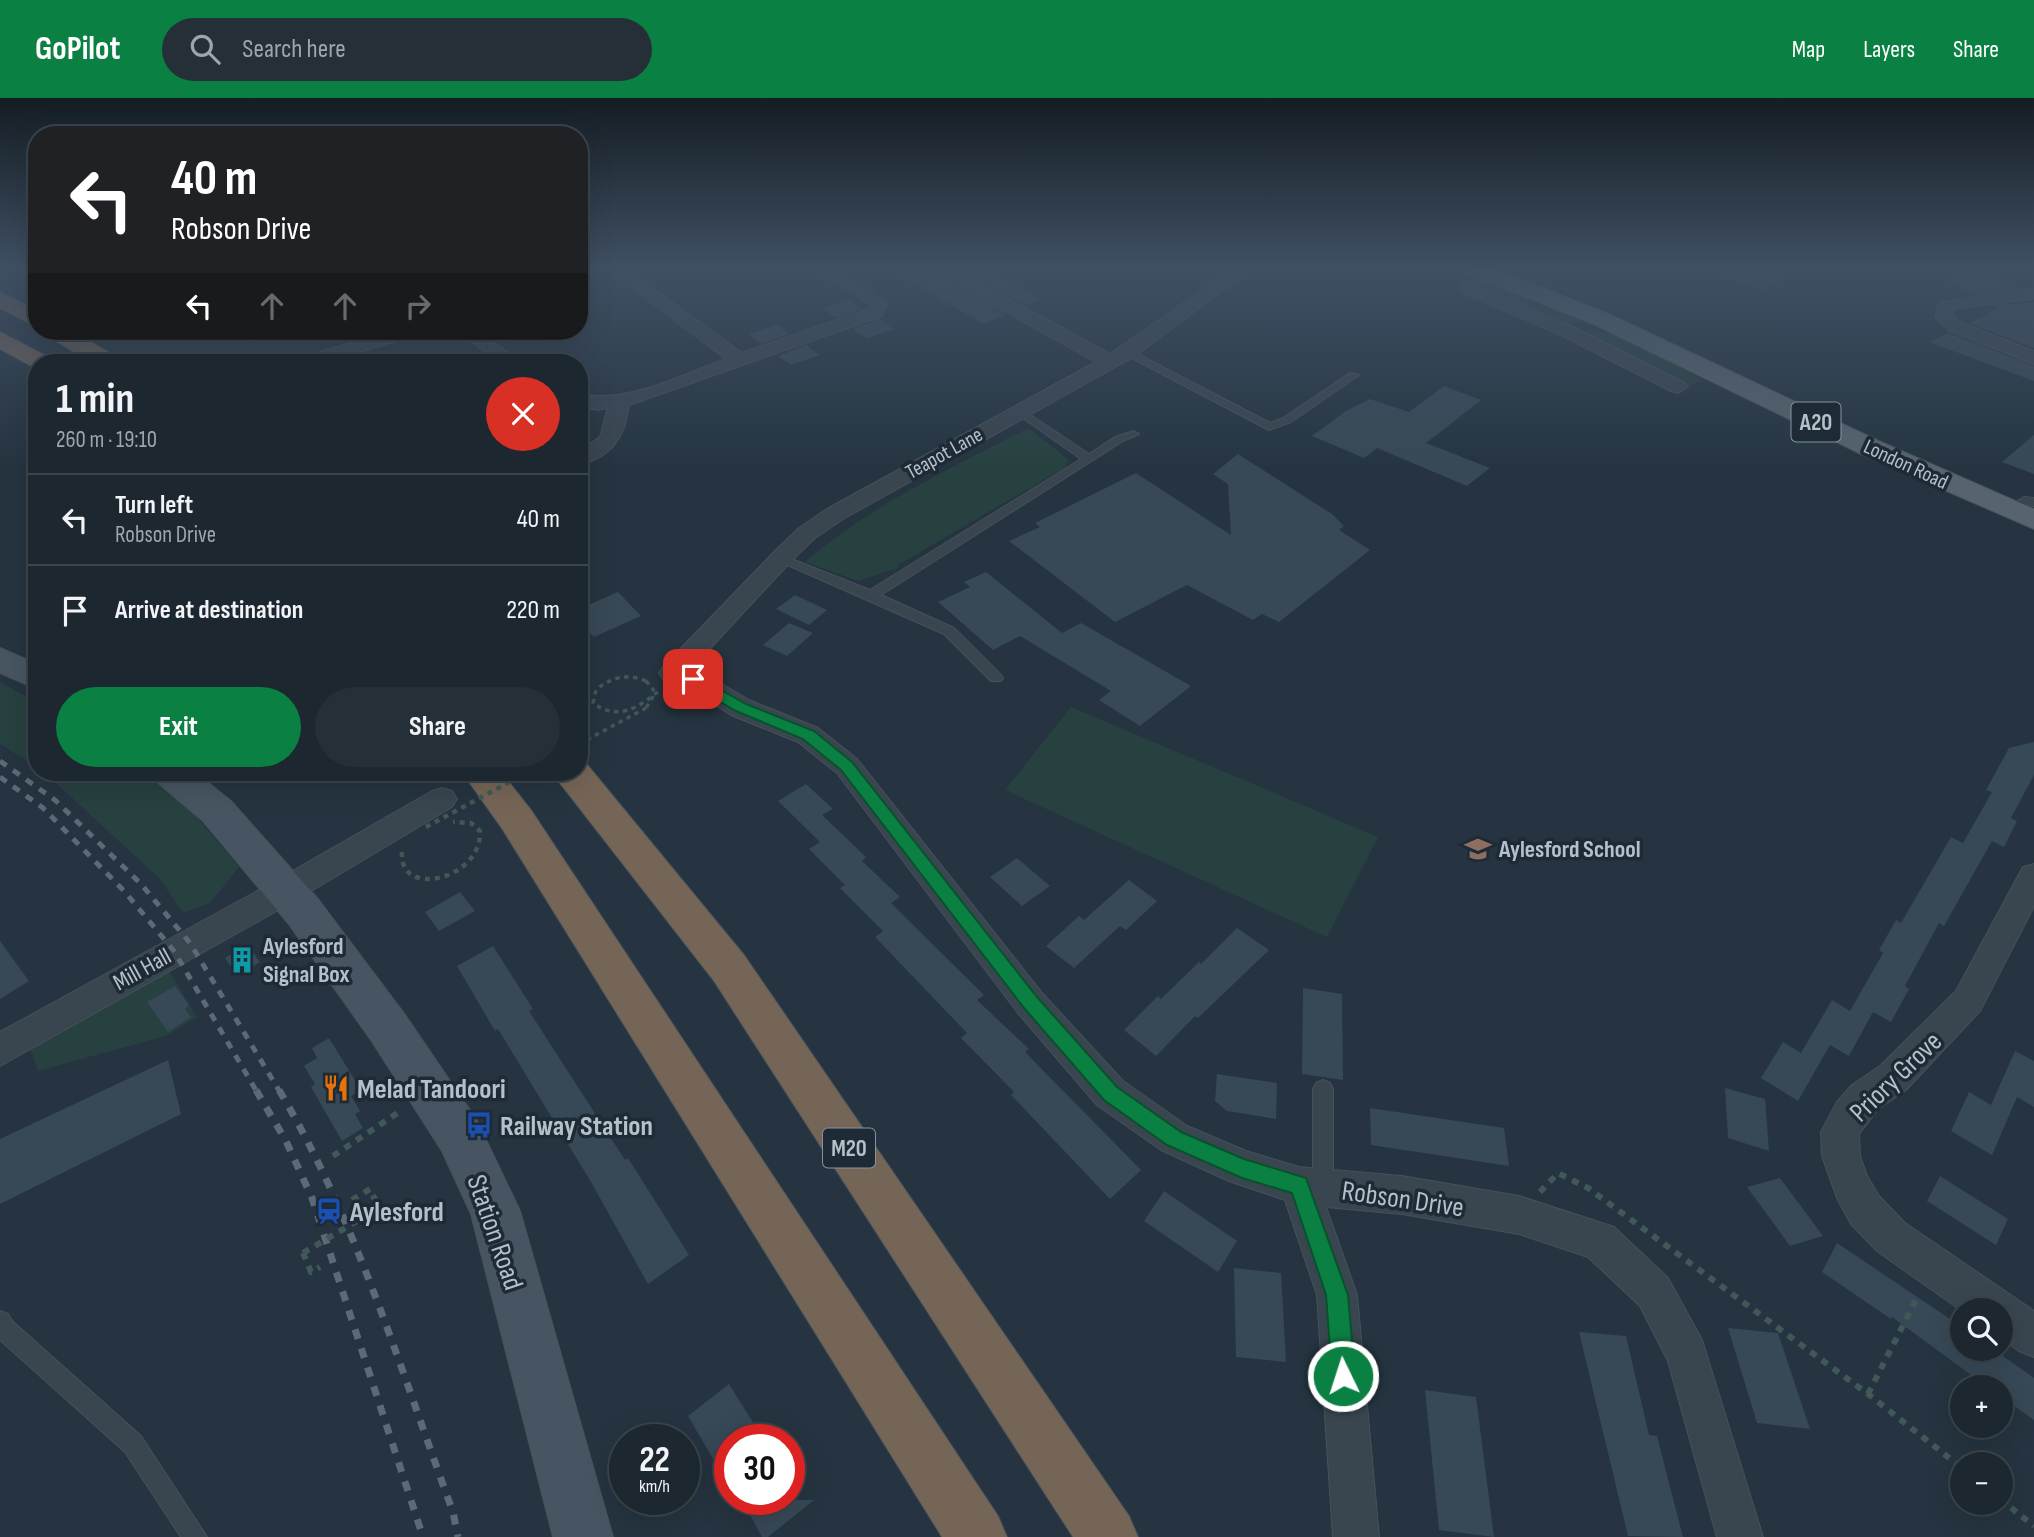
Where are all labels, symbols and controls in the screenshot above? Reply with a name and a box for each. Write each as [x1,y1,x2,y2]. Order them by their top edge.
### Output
search box [162,18,652,81]
text: GoPilot [35,29,120,69]
icon: search [186,30,224,68]
text: Search here [242,34,346,65]
text: Map [1792,35,1825,64]
text: Layers [1863,35,1915,64]
text: Share [1953,35,1999,64]
text: 40 m [171,150,257,209]
icon: left [56,154,147,245]
text: Robson Drive [171,210,311,249]
icon: left [180,287,218,325]
icon: ahead [253,287,291,325]
icon: ahead [326,287,364,325]
icon: right [399,287,437,325]
text: 1 min [56,374,134,425]
button: close [486,377,560,451]
road number: A20 [1792,402,1840,442]
street label: Teapot Lane [901,422,987,485]
text: 260 m · 19:10 [56,426,157,454]
street label: London Road [1860,434,1952,495]
text: Turn left [115,490,193,521]
icon: left [56,501,94,539]
text: 40 m [517,504,560,535]
text: Robson Drive [115,521,216,549]
icon: arrive [56,592,94,630]
text: Arrive at destination [115,595,303,626]
text: 220 m [506,595,560,626]
pin [663,649,723,709]
icon: arrive [674,660,712,698]
button: Exit [56,687,301,767]
button: Share [315,687,560,767]
school or university icon: Aylesford School [1463,834,1493,864]
place label: Aylesford School [1498,835,1641,864]
place label: Aylesford Signal Box [262,932,350,989]
street label: Mill Hall [108,942,176,997]
building icon: Aylesford Signal Box [227,945,257,975]
street label: Priory Grove [1843,1025,1949,1129]
restaurant icon: Melad Tandoori [321,1073,351,1103]
place label: Melad Tandoori [357,1073,506,1106]
bus stop icon: Railway Station [464,1110,494,1140]
place label: Railway Station [500,1110,653,1143]
road number: M20 [823,1128,875,1168]
street label: Station Road [460,1171,530,1294]
street label: Robson Drive [1340,1175,1466,1224]
station icon: Aylesford [314,1196,344,1226]
place label: Aylesford [349,1196,444,1229]
map controls [1950,1298,2013,1515]
button: search [1950,1298,2013,1361]
position arrow [1306,1339,1380,1413]
button: + [1950,1375,2013,1438]
speed limit sign: 30 [714,1424,805,1515]
text: 22 [639,1439,670,1482]
button: − [1950,1452,2013,1515]
text: km/h [639,1476,670,1497]

